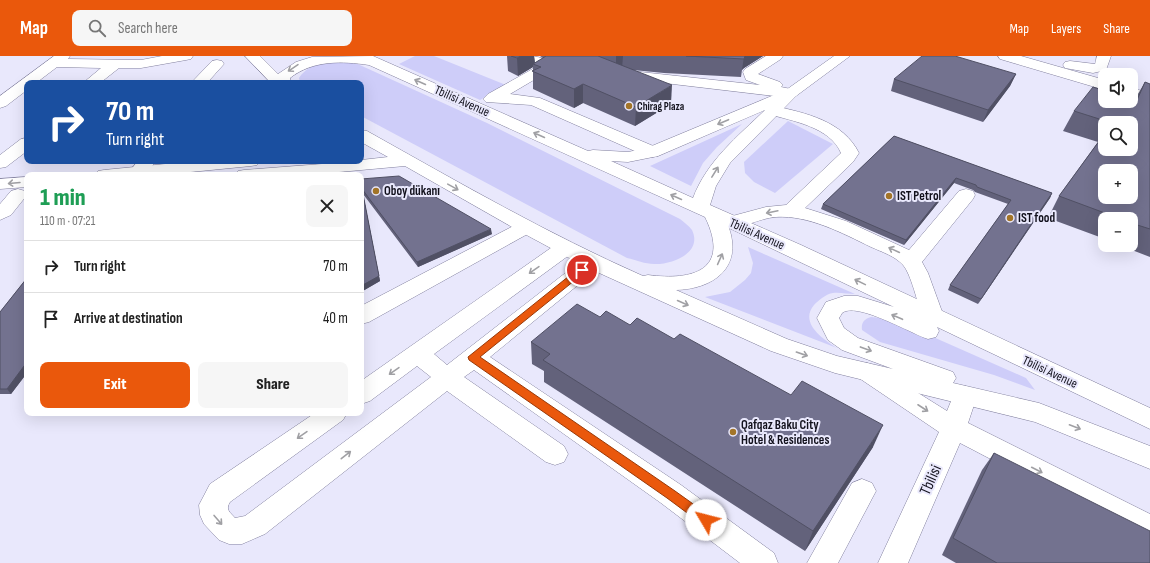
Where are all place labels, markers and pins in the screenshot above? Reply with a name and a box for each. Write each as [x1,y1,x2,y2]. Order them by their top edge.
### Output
place label: Chirag Plaza [637,100,685,113]
marker: Chirag Plaza [624,101,634,111]
place label: Oboy dükanı [384,183,440,199]
marker: Oboy dükanı [371,186,381,196]
place label: IST Petrol [897,188,942,204]
marker: IST Petrol [884,191,894,201]
place label: IST food [1018,210,1056,226]
marker: IST food [1005,213,1015,223]
pin [565,253,599,287]
place label: Qafqaz Baku City Hotel & Residences [741,417,829,448]
marker: Qafqaz Baku City Hotel & Residences [728,427,738,437]

